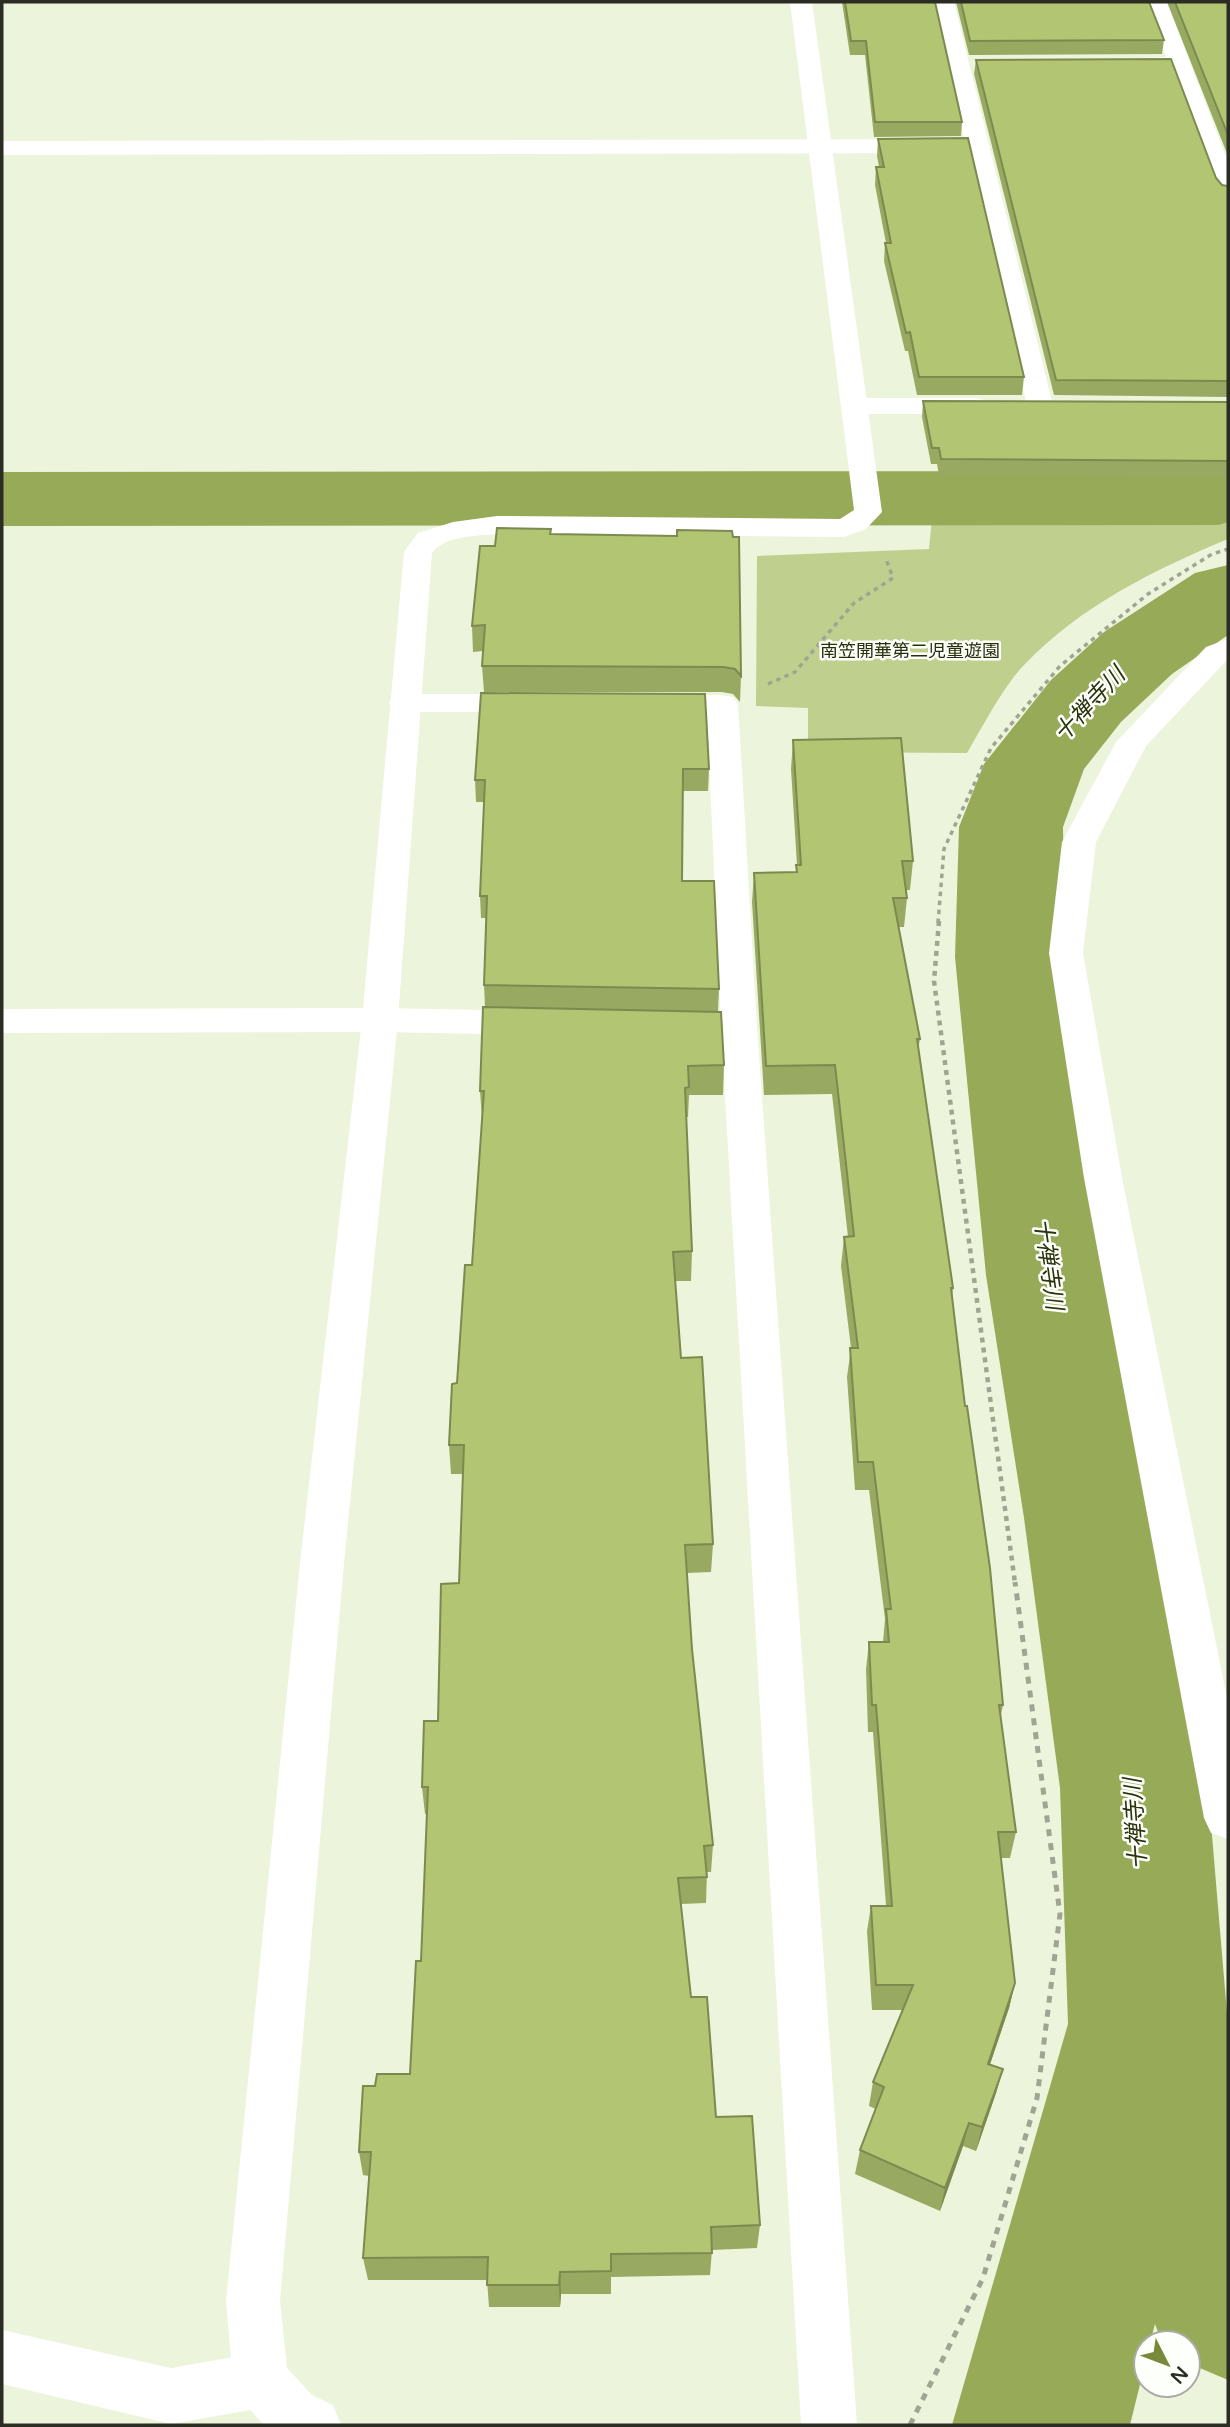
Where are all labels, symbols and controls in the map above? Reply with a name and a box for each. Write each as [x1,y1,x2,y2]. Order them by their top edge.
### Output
park label: 南笠開華第二児童遊園 [820,640,1000,662]
water label: 十禅寺川 [1048,659,1133,748]
water label: 十禅寺川 [1028,1217,1069,1315]
water label: 十禅寺川 [1119,1774,1153,1871]
north arrow [1132,2329,1202,2399]
text: N [1166,2362,1192,2388]

